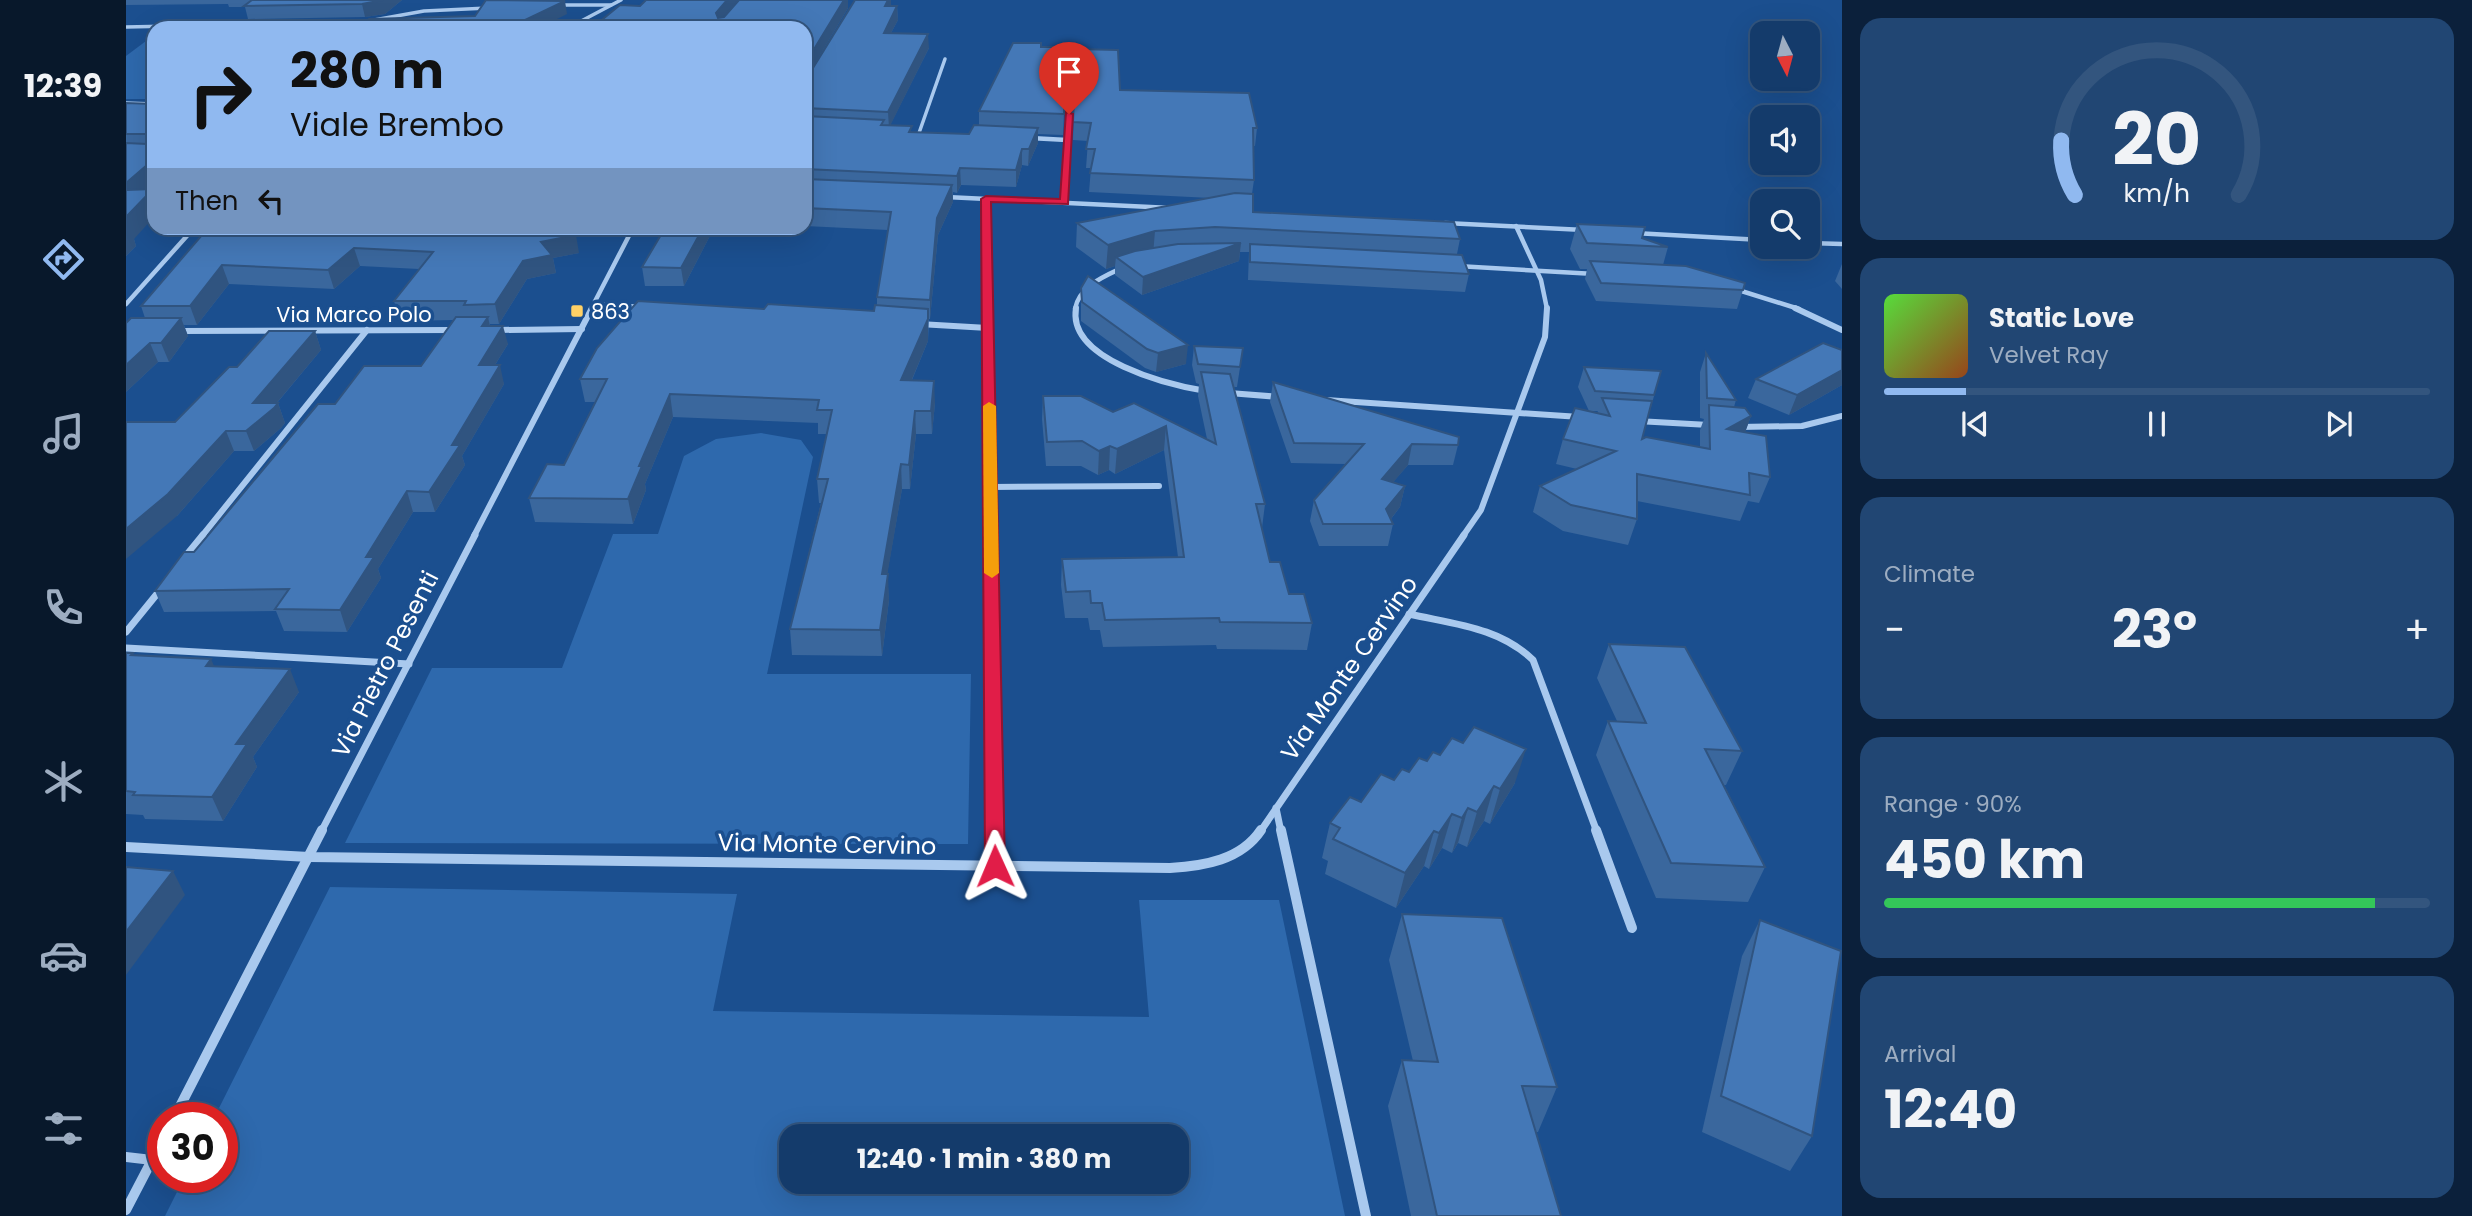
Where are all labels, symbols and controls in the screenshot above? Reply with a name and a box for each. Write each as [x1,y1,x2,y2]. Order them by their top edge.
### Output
north arrow [1750,21,1820,91]
map controls [1750,21,1820,259]
text: 280 m [290,37,444,105]
pin [1039,42,1099,114]
icon: right [175,49,266,140]
icon: arrive [1050,53,1088,91]
text: 12:39 [24,63,102,108]
text: 20 [2112,89,2202,190]
text: Viale Brembo [290,102,504,147]
button: sound [1750,105,1820,175]
text: km/h [2124,176,2190,211]
icon: left [252,182,290,220]
text: Then [175,183,238,219]
button: search [1750,189,1820,259]
icon: directions [39,235,88,284]
place label: 863 [591,297,630,326]
street label: Via Marco Polo [276,300,432,329]
text: Static Love [1989,300,2134,336]
marker: 863 [569,303,585,319]
text: Velvet Ray [1989,339,2109,371]
icon: previous [1956,405,1994,443]
icon: pause [2138,405,2176,443]
icon: next [2320,405,2358,443]
icon: music [39,409,88,458]
text: Climate [1884,558,1975,590]
street label: Via Pietro Pesenti [324,565,446,763]
street label: Via Monte Cervino [1273,569,1425,767]
icon: phone [39,583,88,632]
text: 23° [2112,593,2197,666]
text: − [1884,603,1905,656]
text: + [2404,603,2430,656]
icon: climate [39,757,88,806]
text: Range · 90% [1884,788,2022,820]
text: 450 km [1884,823,2085,896]
street label: Via Monte Cervino [717,826,937,862]
position arrow [958,829,1032,903]
icon: car [39,931,88,980]
text: Arrival [1884,1038,1956,1070]
text: 12:40 [1884,1073,2017,1146]
speed limit sign: 30 [147,1102,238,1193]
icon: filters [39,1104,88,1153]
text: 12:40 · 1 min · 380 m [857,1141,1111,1177]

